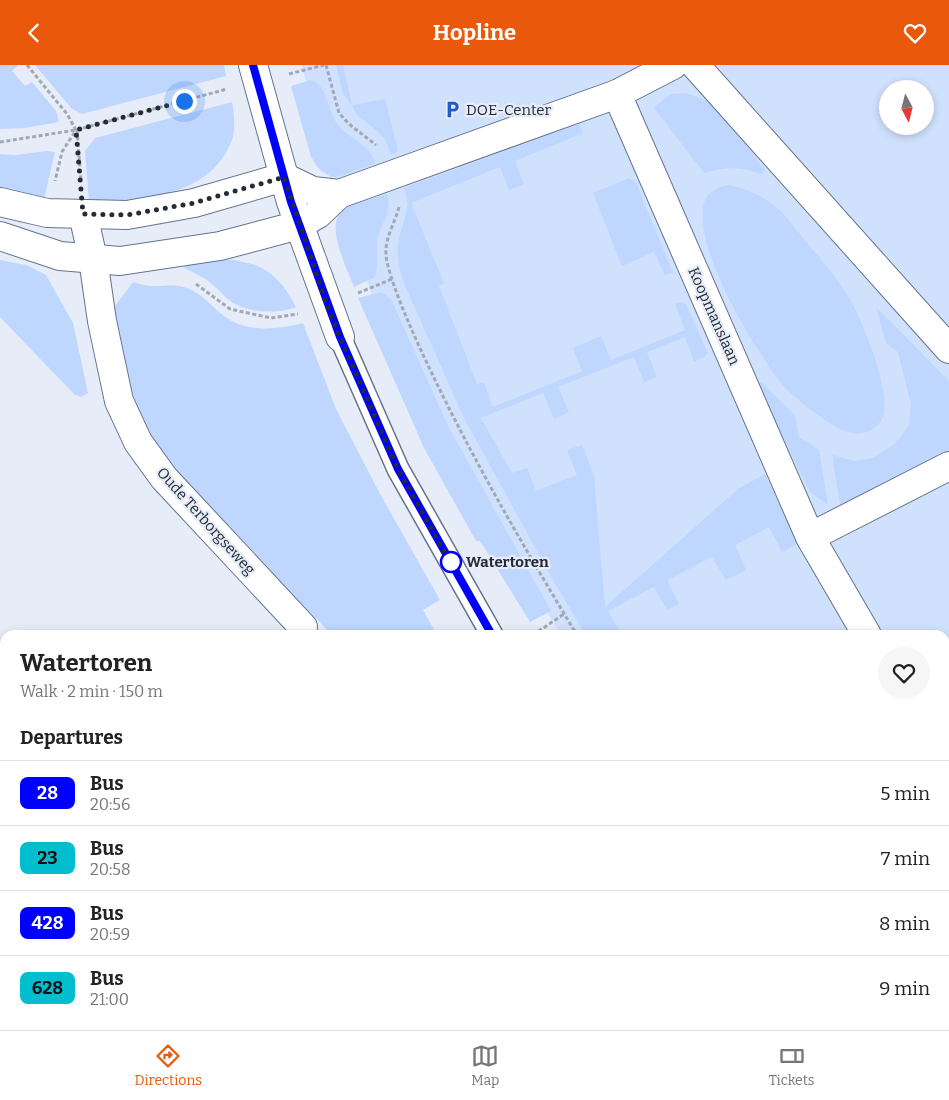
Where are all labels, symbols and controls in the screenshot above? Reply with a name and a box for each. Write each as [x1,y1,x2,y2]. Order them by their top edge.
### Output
icon: back [20,19,48,47]
text: Hopline [433,19,516,46]
icon: heart [901,19,929,47]
north arrow [879,80,934,135]
map controls [879,80,934,135]
your location [172,89,197,114]
parking icon: DOE-Center [442,100,462,120]
place label: DOE-Center [466,101,551,119]
street label: Koopmanslaan [684,264,744,368]
street label: Oude Terborgseweg [153,464,259,578]
marker: Watertoren [440,551,462,573]
place label: Watertoren [466,553,549,571]
button: heart [878,647,930,699]
text: Watertoren [20,649,152,677]
text: Walk · 2 min · 150 m [20,682,163,701]
text: Departures [20,726,123,749]
text: Bus [90,772,124,795]
text: 28 [37,782,58,804]
text: 5 min [880,782,930,805]
text: 20:56 [90,795,130,814]
text: Bus [90,837,124,860]
text: 23 [37,847,58,869]
text: 7 min [881,847,930,870]
text: 20:58 [90,860,131,879]
text: Bus [90,902,124,925]
text: 428 [32,912,63,934]
text: 8 min [879,912,930,935]
text: 20:59 [90,925,130,944]
text: Bus [90,967,124,990]
text: 628 [32,977,63,999]
text: 9 min [879,977,930,1000]
text: 21:00 [90,990,129,1009]
tab: Directions [135,1042,202,1089]
tab: Map [471,1042,499,1089]
tab: Tickets [769,1042,814,1089]

